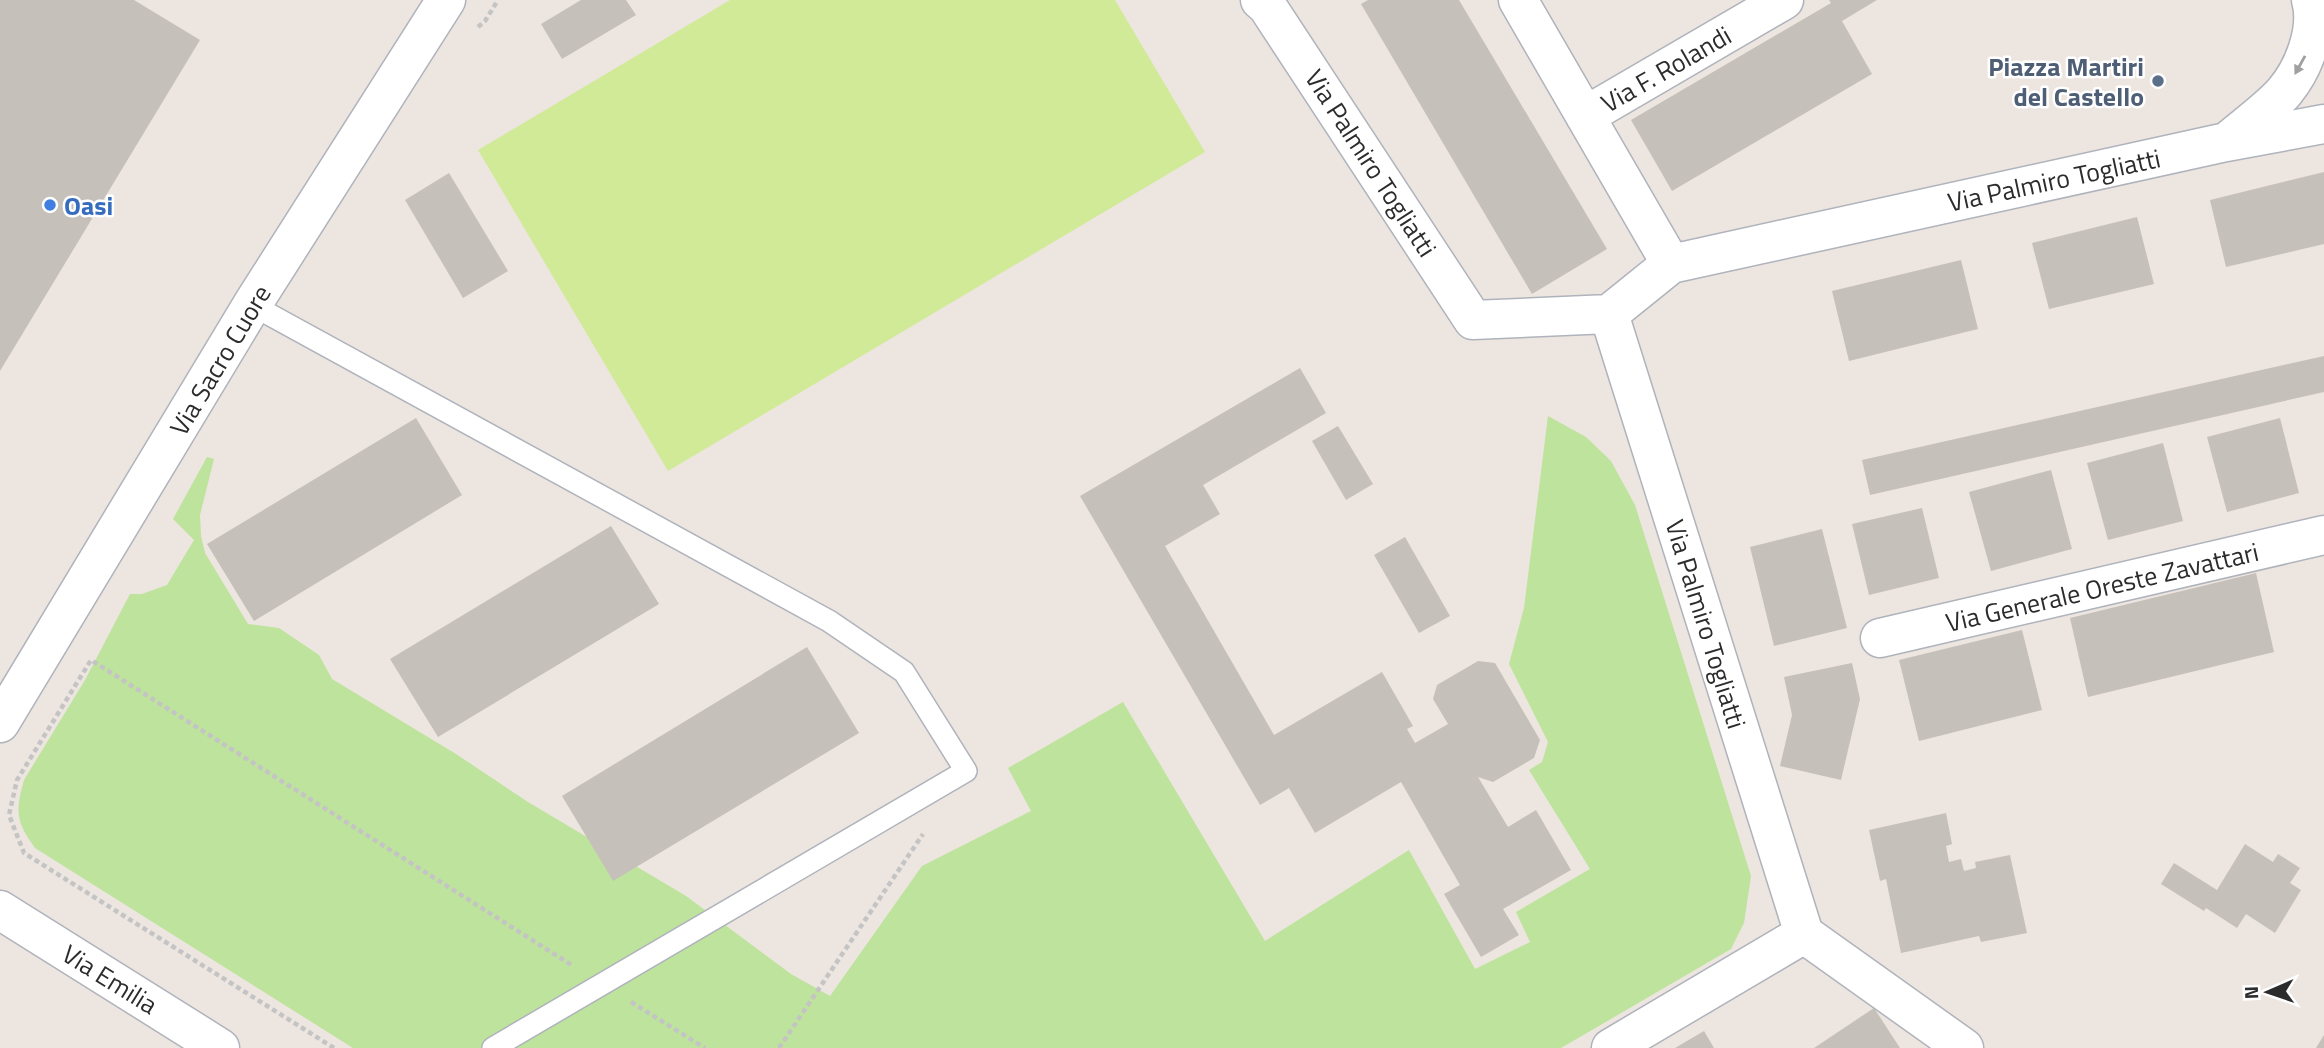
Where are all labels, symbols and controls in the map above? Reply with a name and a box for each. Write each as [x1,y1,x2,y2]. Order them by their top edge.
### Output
street label: Via F. Rolandi [1594,16,1738,122]
place label: Piazza Martiri del Castello [1988,47,2144,116]
one-way arrow [2294,56,2306,75]
street label: Via Palmiro Togliatti [1296,62,1446,264]
marker: Piazza Martiri del Castello [2150,73,2166,89]
street label: Via Palmiro Togliatti [1944,138,2164,222]
place label: Oasi [64,186,113,225]
marker: Oasi [42,197,58,213]
street label: Via Sacro Cuore [160,277,280,443]
street label: Via Palmiro Togliatti [1656,515,1756,733]
street label: Via Generale Oreste Zavattari [1942,532,2262,642]
street label: Via Emilia [55,934,165,1024]
north arrow [2233,957,2303,1027]
text: N [2236,986,2265,1000]

